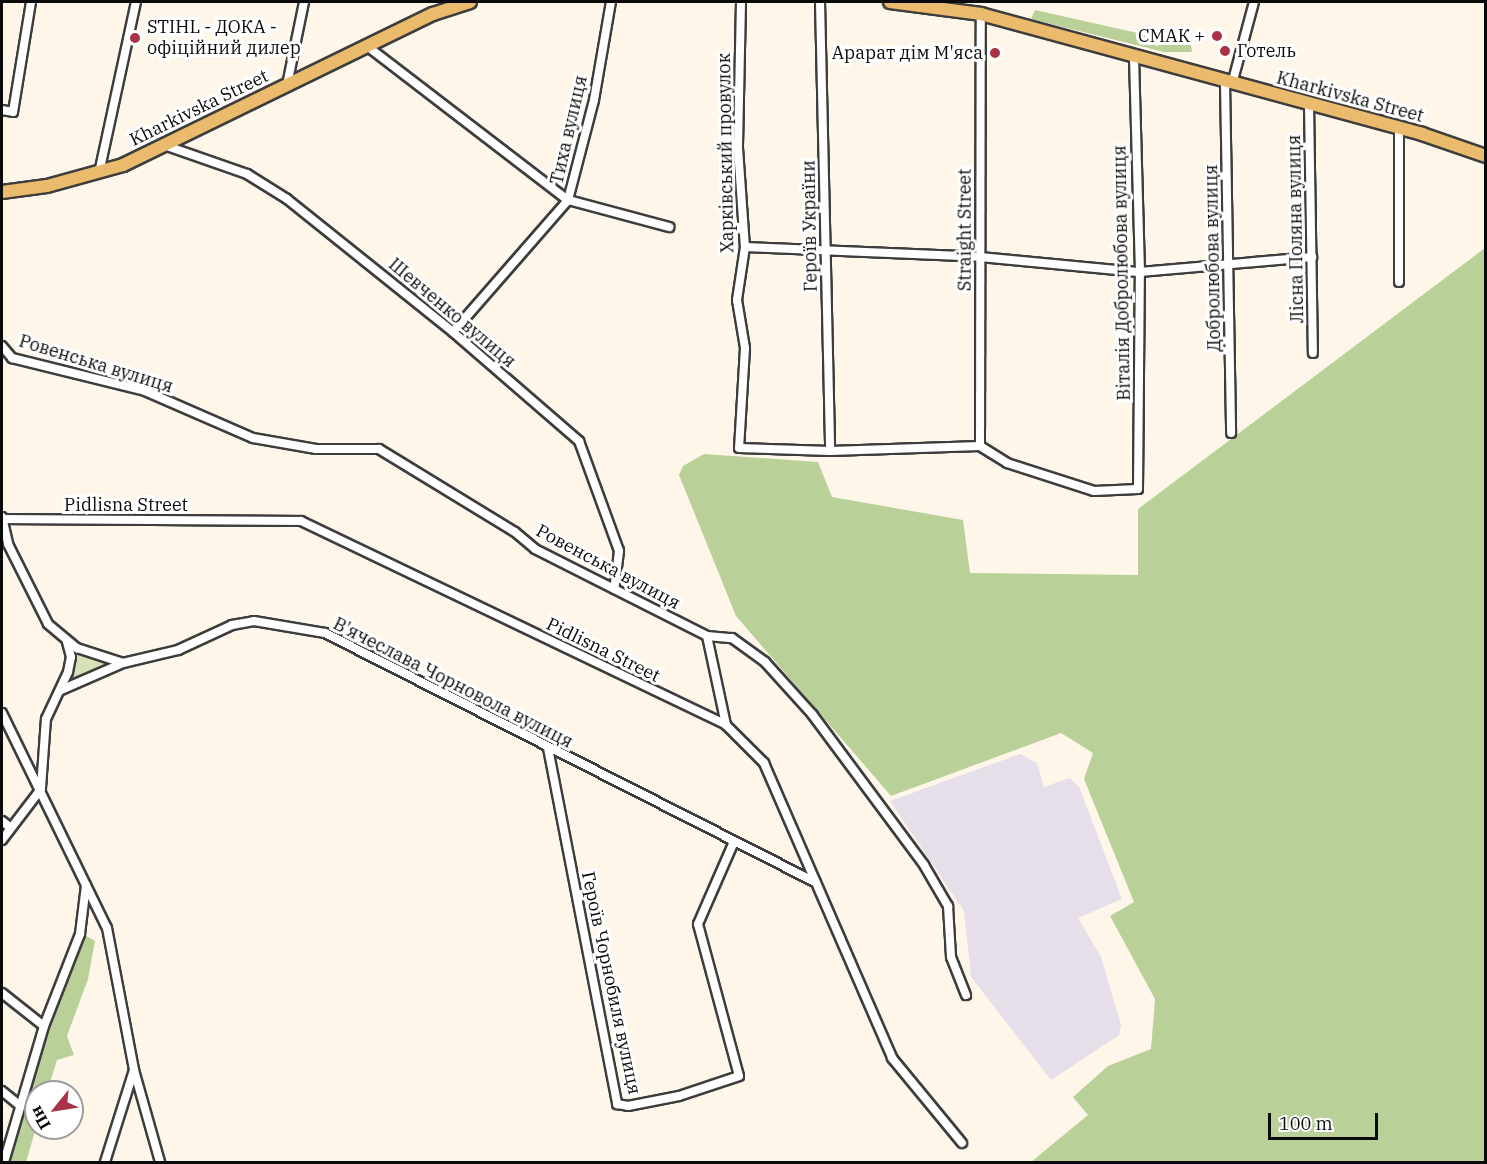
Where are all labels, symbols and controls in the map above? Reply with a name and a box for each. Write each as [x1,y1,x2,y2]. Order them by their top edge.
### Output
place label: STIHL - ДОКА - офіційний дилер [147,17,301,60]
place label: СМАК + [1138,25,1205,47]
marker: СМАК + [1210,29,1224,43]
marker: STIHL - ДОКА - офіційний дилер [128,31,142,45]
place label: Готель [1237,40,1296,62]
place label: Арарат дім М'яса [832,42,983,64]
marker: Готель [1218,44,1232,58]
marker: Арарат дім М'яса [988,46,1002,60]
street label: Харківський провулок [713,53,739,253]
street label: Kharkivska Street [126,65,272,151]
street label: Kharkivska Street [1274,67,1426,127]
street label: Тиха вулиця [546,73,592,187]
street label: Лісна Поляна вулиця [1284,135,1308,323]
street label: Віталія Добролюбова вулиця [1109,145,1135,401]
street label: Героїв України [798,160,822,292]
street label: Добролюбова вулиця [1201,164,1225,352]
street label: Straight Street [954,169,976,291]
street label: Шевченко вулиця [384,254,520,372]
street label: Ровенська вулиця [16,330,176,398]
street label: Pidlisna Street [64,494,188,516]
street label: Ровенська вулиця [532,520,684,614]
street label: В'ячеслава Чорновола вулиця [329,613,577,753]
street label: Pidlisna Street [543,613,663,687]
street label: Героїв Чорнобиля вулиця [577,869,645,1097]
north arrow [24,1080,84,1140]
scale bar [1271,1101,1380,1139]
text: Пн [26,1103,55,1133]
text: 100 m [1279,1112,1333,1135]

